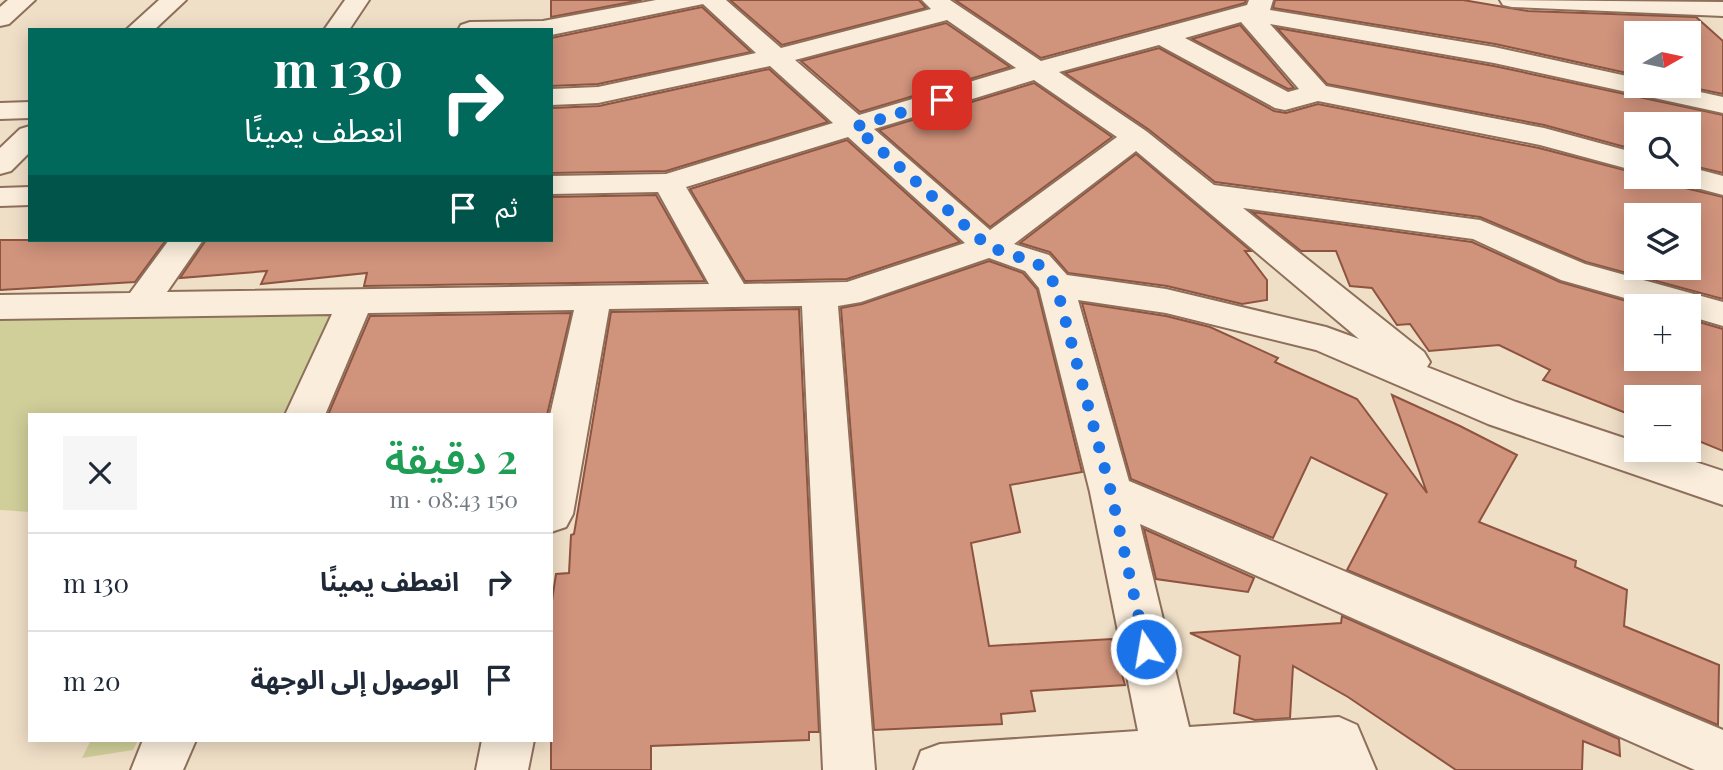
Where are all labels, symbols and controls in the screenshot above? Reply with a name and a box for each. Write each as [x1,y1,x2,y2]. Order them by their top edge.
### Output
north arrow [1624,21,1701,98]
map controls [1624,21,1701,462]
text: 130 m [273,35,403,100]
icon: right [427,56,518,147]
pin [912,70,972,130]
icon: arrive [923,81,961,119]
text: انعطف يمينًا [244,107,403,150]
button: search [1624,112,1701,189]
icon: arrive [444,189,482,227]
text: ثم [496,189,518,224]
button: layers [1624,203,1701,280]
button: + [1624,294,1701,371]
button: − [1624,385,1701,462]
text: 2 دقيقة [385,429,518,485]
button: close [63,436,137,510]
text: 150 m · 08:43 [390,483,518,514]
text: انعطف يمينًا [320,563,459,598]
icon: right [480,563,518,601]
text: 130 m [63,565,129,600]
position arrow [1109,612,1183,686]
text: الوصول إلى الوجهة [251,661,459,696]
icon: arrive [480,661,518,699]
text: 20 m [63,663,121,698]

